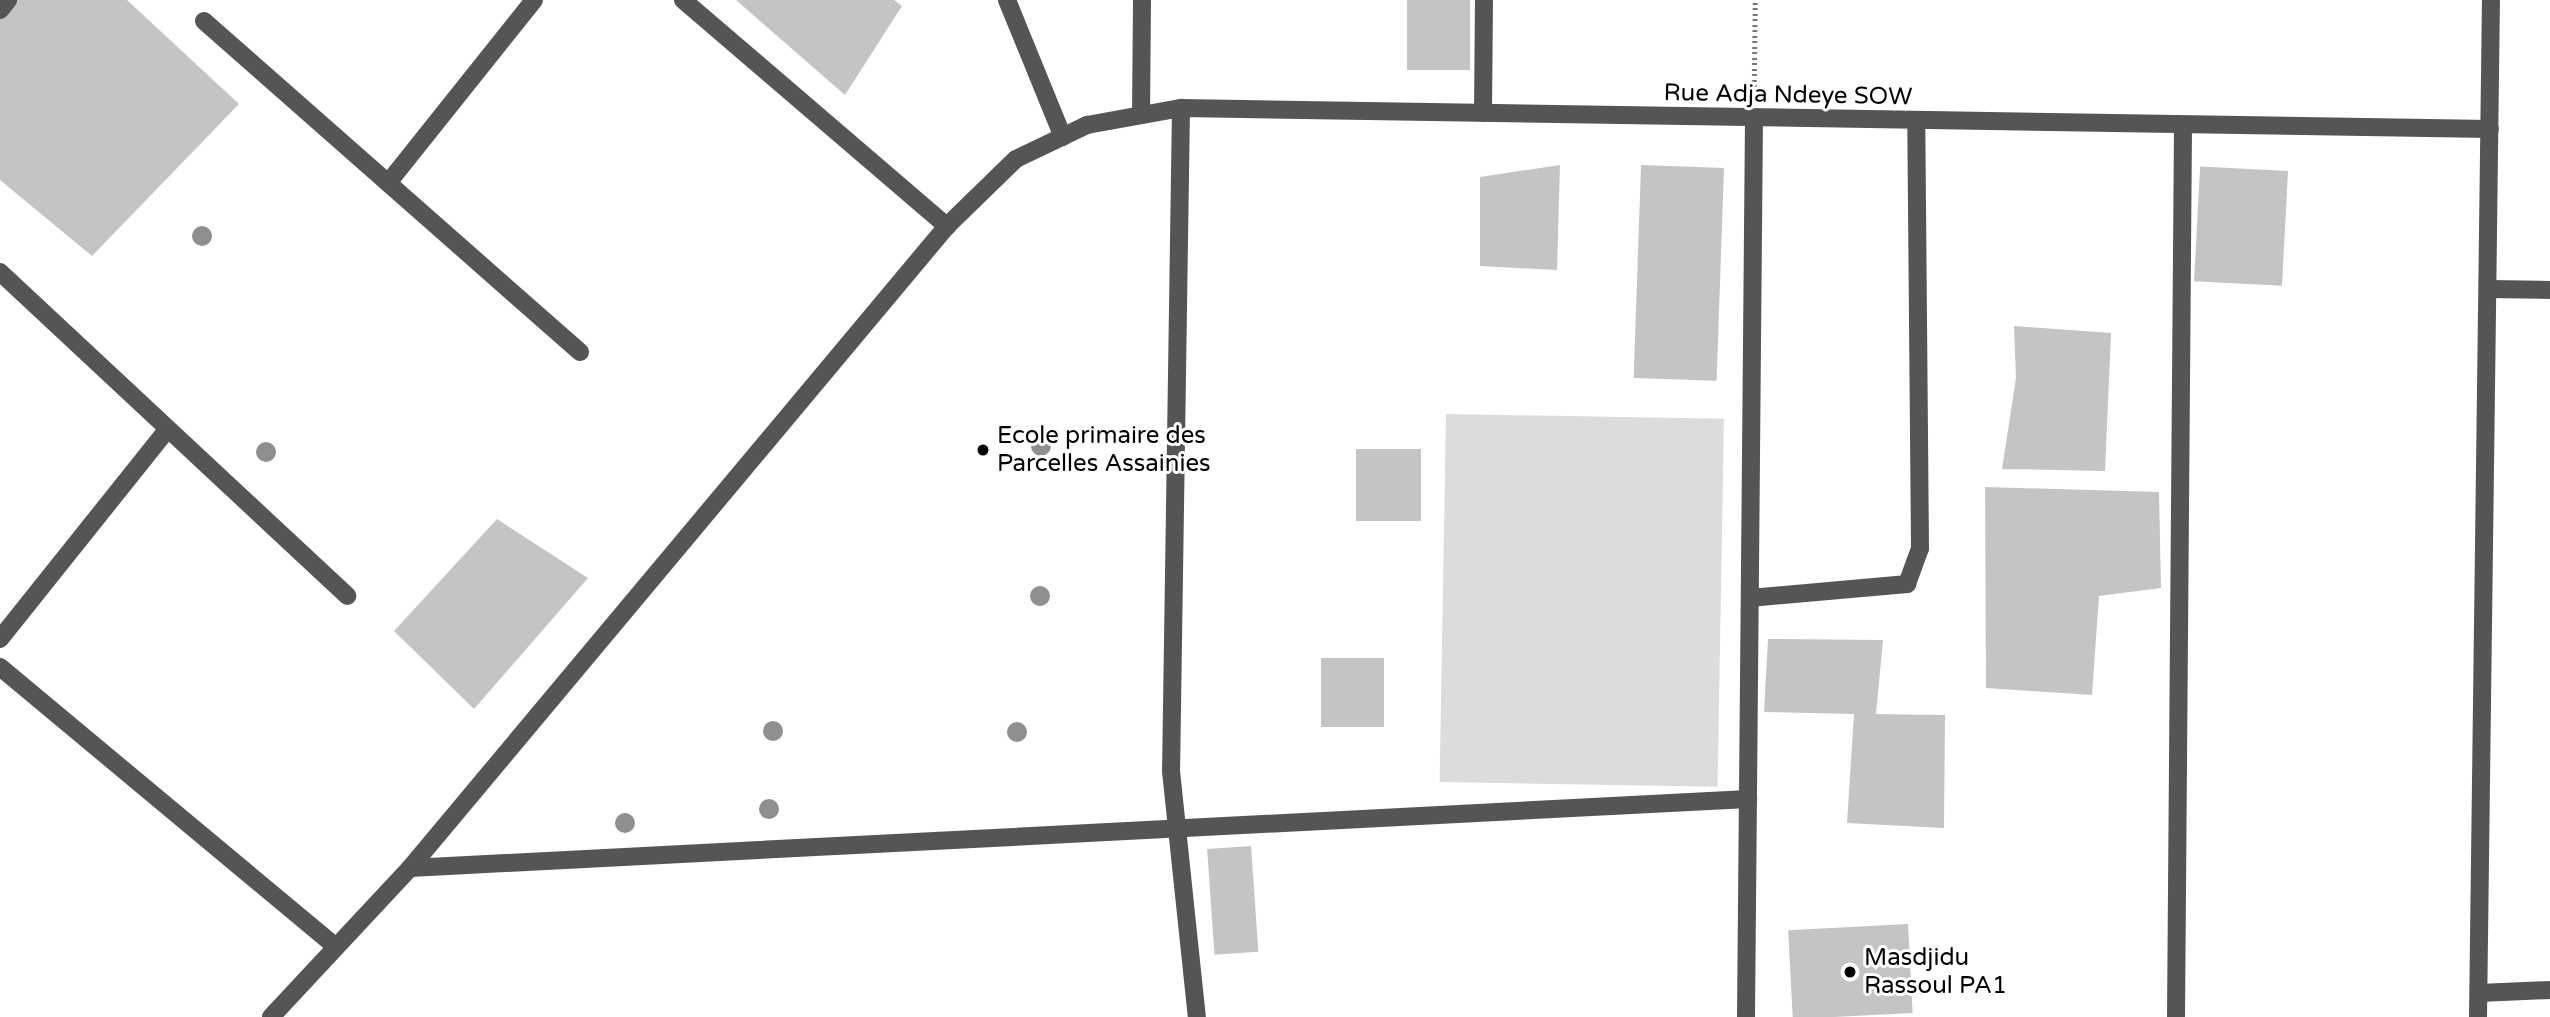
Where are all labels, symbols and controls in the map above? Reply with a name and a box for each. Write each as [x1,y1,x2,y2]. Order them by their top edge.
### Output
street label: Rue Adja Ndeye SOW [1663,78,1913,112]
place label: Ecole primaire des Parcelles Assainies [997,422,1211,478]
marker: Ecole primaire des Parcelles Assainies [975,442,991,458]
place label: Masdjidu Rassoul PA1 [1864,944,2007,1000]
marker: Masdjidu Rassoul PA1 [1842,964,1858,980]

